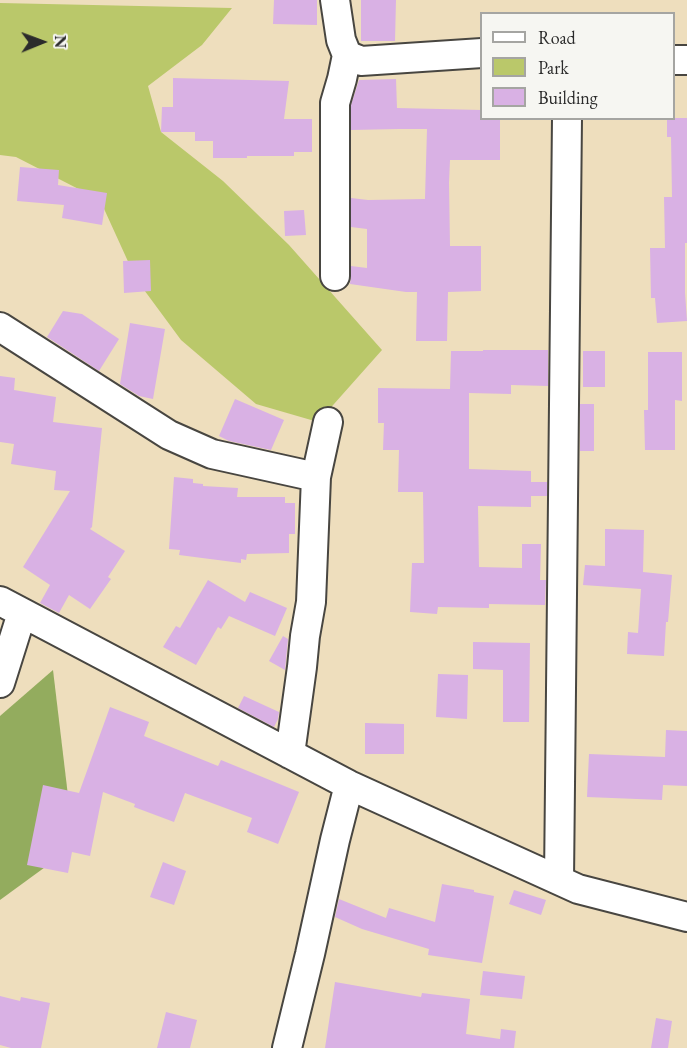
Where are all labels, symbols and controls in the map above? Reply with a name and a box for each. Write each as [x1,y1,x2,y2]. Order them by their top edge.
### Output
north arrow [12,12,72,72]
legend [480,12,675,120]
text: Road [538,26,576,49]
text: N [50,35,71,48]
text: Park [538,56,569,79]
text: Building [538,86,598,109]

